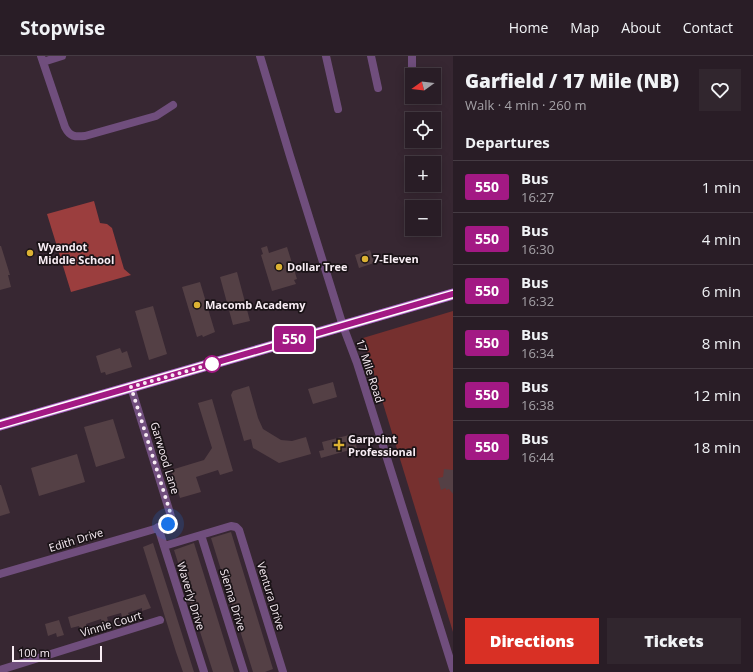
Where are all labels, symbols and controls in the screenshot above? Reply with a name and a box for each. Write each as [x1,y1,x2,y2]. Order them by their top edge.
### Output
text: Stopwise [20,15,105,41]
text: Home [509,18,548,37]
text: Map [570,18,599,37]
text: About [621,18,661,37]
text: Contact [683,18,733,37]
north arrow [405,68,441,104]
map controls [405,68,441,236]
text: Garfield / 17 Mile (NB) [465,68,679,94]
button: heart [699,69,741,111]
text: Walk · 4 min · 260 m [465,96,587,114]
button: locate [405,112,441,148]
text: Departures [465,132,550,152]
button: + [405,156,441,192]
text: Bus [521,168,548,188]
text: 550 [475,177,499,196]
text: 1 min [702,177,741,197]
text: 16:27 [521,188,554,206]
button: − [405,200,441,236]
text: Bus [521,220,548,240]
text: 550 [475,229,499,248]
text: 4 min [702,229,741,249]
place label: Wyandot Middle School [38,239,114,267]
text: 16:30 [521,240,554,258]
marker: Wyandot Middle School [25,248,35,258]
place label: 7-Eleven [373,251,419,266]
marker: 7-Eleven [360,254,370,264]
place label: Dollar Tree [287,259,348,274]
marker: Dollar Tree [274,262,284,272]
text: Bus [521,272,548,292]
text: 550 [475,281,499,300]
text: 6 min [702,281,741,301]
text: 16:32 [521,292,554,310]
place label: Macomb Academy [205,297,306,312]
marker: Macomb Academy [192,300,202,310]
text: Bus [521,324,548,344]
line badge: 550 [271,326,317,352]
text: 550 [282,329,306,348]
text: 550 [475,333,499,352]
text: 8 min [702,333,741,353]
street label: 17 Mile Road [353,337,388,405]
text: 16:34 [521,344,554,362]
unlabelled marker [203,355,221,373]
text: Bus [521,376,548,396]
text: 550 [475,385,499,404]
text: 12 min [693,385,741,405]
text: 16:38 [521,396,554,414]
street label: Garwood Lane [147,420,184,496]
text: Bus [521,428,548,448]
place label: Garpoint Professional [348,431,416,459]
text: 550 [475,437,499,456]
text: 18 min [693,437,741,457]
marker: Garpoint Professional [333,439,345,451]
text: 16:44 [521,448,554,466]
your location [158,514,178,534]
street label: Edith Drive [47,524,105,555]
street label: Waverly Drive [174,560,209,632]
street label: Ventura Drive [254,560,289,632]
street label: Sienna Drive [217,567,250,633]
street label: Vinnie Court [78,607,143,640]
button: Directions [465,618,599,664]
button: Tickets [607,618,741,664]
scale bar [12,644,102,663]
text: 100 m [18,645,50,660]

